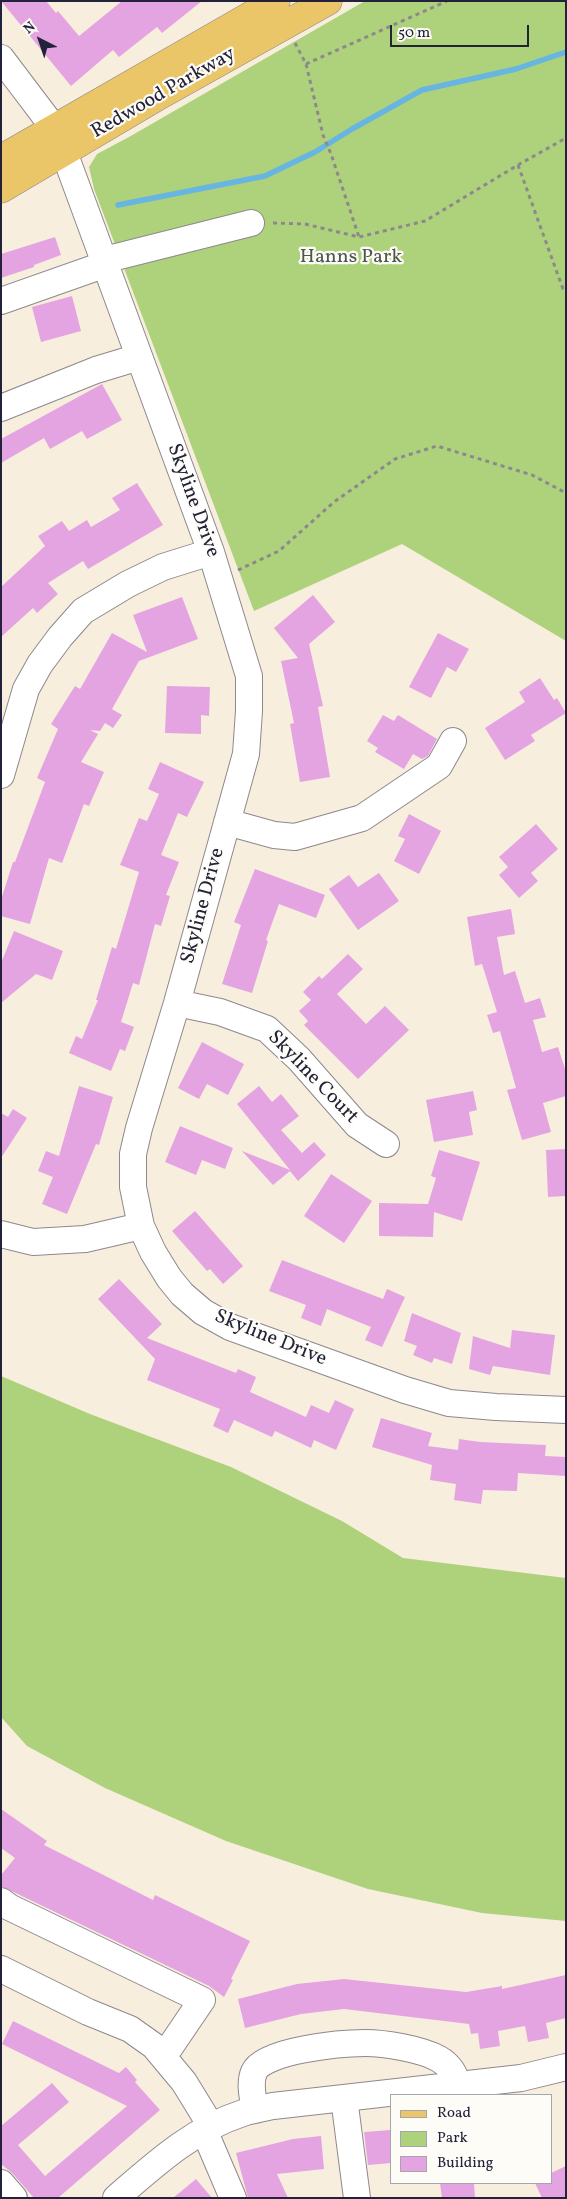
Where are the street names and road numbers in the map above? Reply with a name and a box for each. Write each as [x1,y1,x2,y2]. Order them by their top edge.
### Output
street label: Redwood Parkway [88,43,240,145]
street label: Skyline Drive [160,441,224,561]
street label: Skyline Drive [177,845,231,967]
street label: Skyline Court [261,1026,363,1130]
street label: Skyline Drive [210,1306,330,1372]

